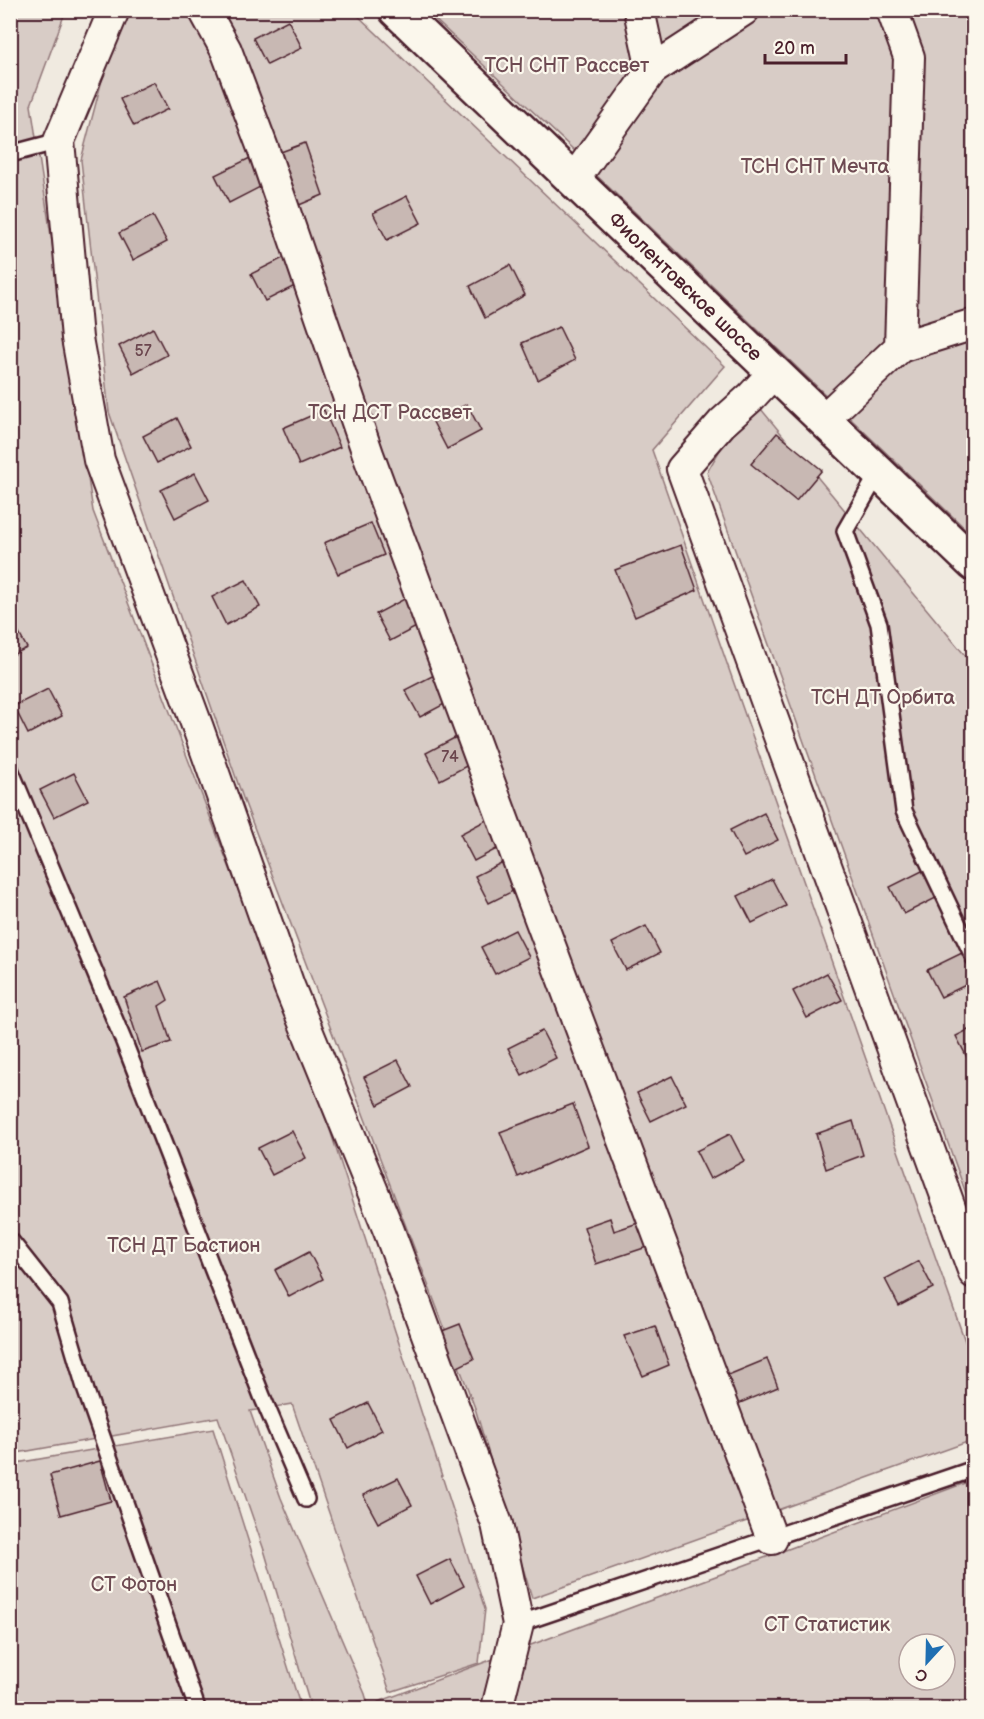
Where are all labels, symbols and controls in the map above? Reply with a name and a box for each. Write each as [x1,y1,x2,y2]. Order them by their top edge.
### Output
scale bar [765,27,846,65]
text: 20 m [774,38,815,59]
park label: ТСН СНТ Рассвет [485,54,650,78]
park label: ТСН СНТ Мечта [741,155,890,179]
street label: Фиолентовское шоссе [603,207,767,367]
house number: 57 [134,342,152,361]
park label: ТСН ДСТ Рассвет [308,401,473,425]
park label: ТСН ДТ Орбита [811,686,955,710]
house number: 74 [441,748,459,767]
park label: ТСН ДТ Бастион [107,1234,261,1258]
park label: СТ Фотон [91,1573,177,1597]
park label: СТ Статистик [764,1613,890,1637]
north arrow [897,1632,957,1692]
text: С [913,1664,931,1685]

